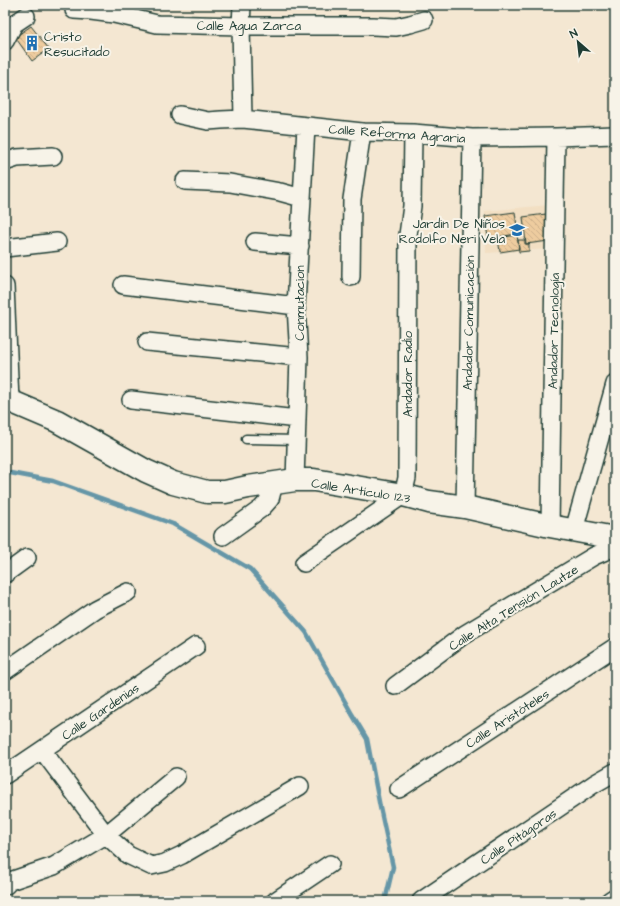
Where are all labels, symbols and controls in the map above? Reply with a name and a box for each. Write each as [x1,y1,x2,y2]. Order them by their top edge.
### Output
street label: Calle Agua Zarca [197,17,302,36]
north arrow [558,22,598,62]
text: N [567,25,580,42]
place label: Cristo Resucitado [44,28,110,61]
building icon: Cristo Resucitado [23,34,41,52]
street label: Calle Reforma Agraria [328,120,466,149]
place label: Jardin De Niños Rodolfo Neri Vela [399,215,505,248]
school or university icon: Jardin De Niños Rodolfo Neri Vela [508,221,526,239]
street label: Andador Comunicación [459,255,479,391]
street label: Conmutacion [291,265,309,341]
street label: Andador Tecnología [544,272,565,389]
street label: Andador Radio [399,330,417,417]
street label: Calle Artículo 123 [310,474,412,508]
street label: Calle Alta Tensión Lautze [445,561,582,655]
street label: Calle Gardenias [58,679,143,745]
street label: Calle Aristóteles [462,685,553,753]
street label: Calle Pitágoras [477,804,561,870]

